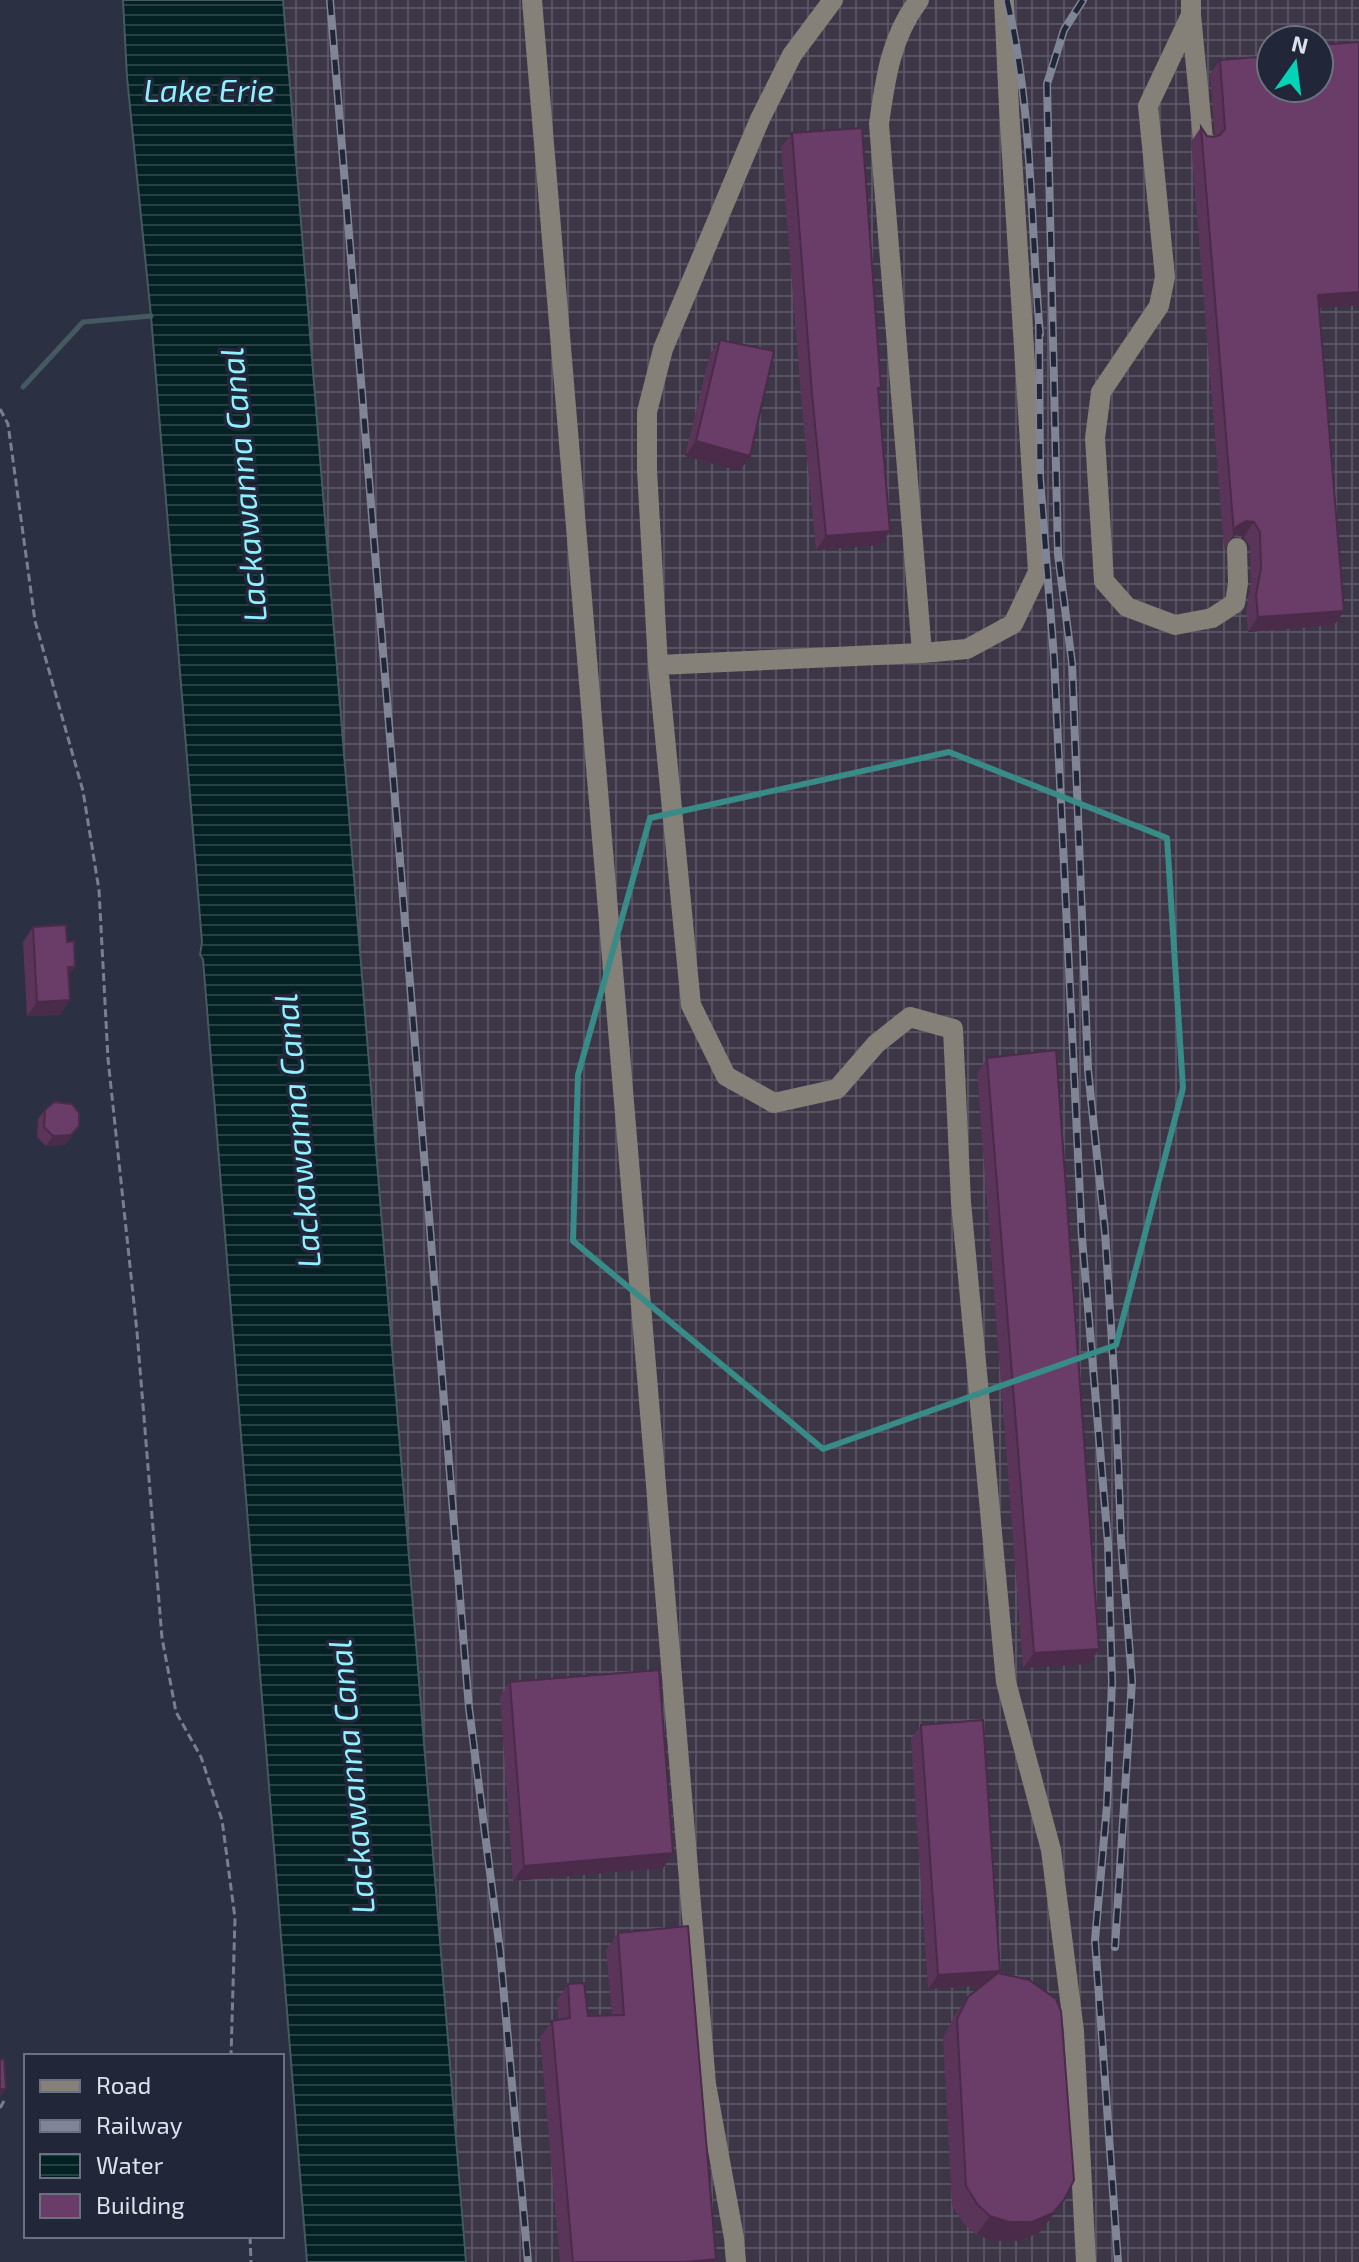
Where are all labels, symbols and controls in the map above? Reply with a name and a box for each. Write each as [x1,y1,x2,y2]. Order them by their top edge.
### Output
north arrow [1255,24,1335,104]
text: N [1289,29,1311,58]
water label: Lake Erie [143,70,275,108]
water label: Lackawanna Canal [211,346,273,624]
water label: Lackawanna Canal [265,992,327,1270]
water label: Lackawanna Canal [319,1638,381,1916]
legend [24,2054,284,2238]
text: Road [96,2070,151,2099]
text: Railway [96,2110,183,2139]
text: Water [96,2150,164,2179]
text: Building [96,2190,185,2219]

